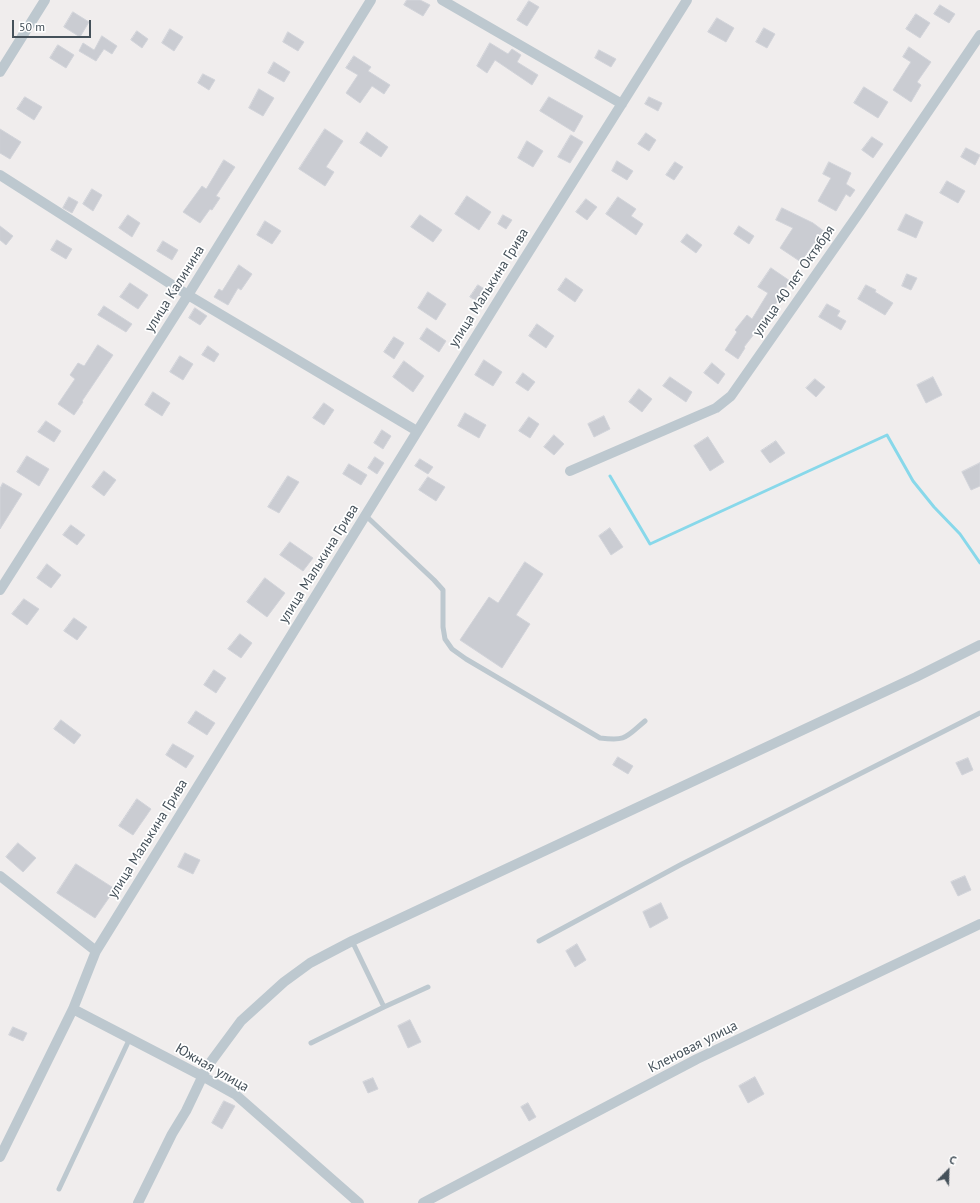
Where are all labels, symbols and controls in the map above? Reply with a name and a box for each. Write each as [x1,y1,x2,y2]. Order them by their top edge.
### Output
scale bar [14,12,93,38]
text: 50 m [19,19,45,34]
street label: улица 40 лет Октября [749,222,839,340]
street label: улица Малькина Грива [445,225,533,351]
street label: улица Калинина [142,242,208,336]
street label: улица Малькина Грива [275,501,363,627]
street label: улица Малькина Грива [104,776,192,902]
street label: Кленовая улица [646,1017,740,1077]
street label: Южная улица [172,1040,252,1096]
north arrow [928,1151,968,1191]
text: С [947,1152,958,1168]

